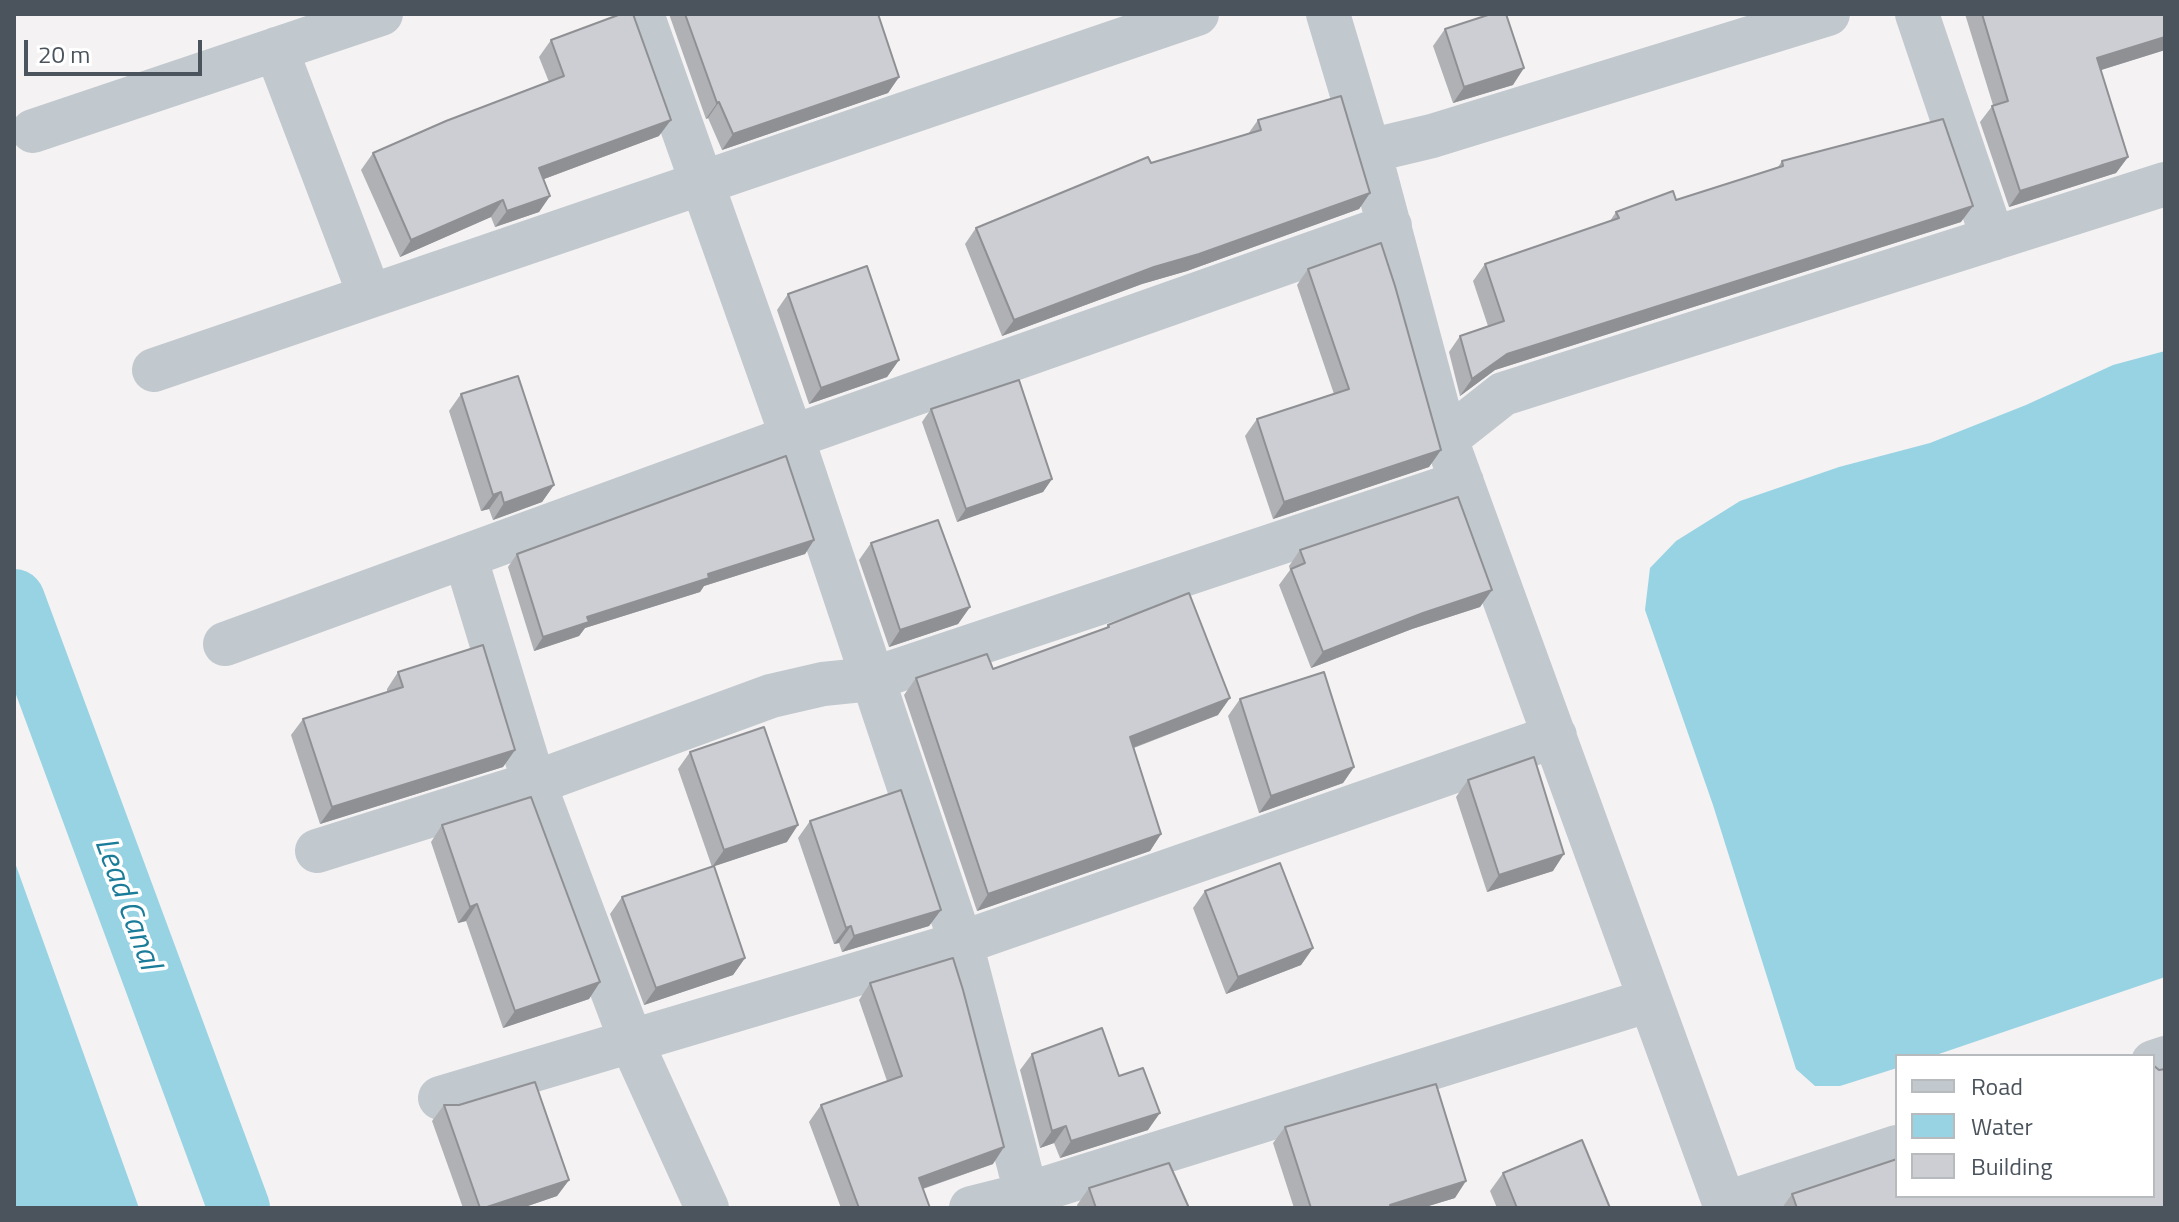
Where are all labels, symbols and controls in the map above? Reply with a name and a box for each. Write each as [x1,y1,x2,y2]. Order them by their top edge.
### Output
scale bar [28,24,206,74]
text: 20 m [38,36,90,72]
water label: Lead Canal [84,833,168,975]
legend [1895,1054,2155,1198]
text: Road [1971,1068,2023,1104]
text: Water [1971,1108,2033,1144]
text: Building [1971,1148,2053,1184]

